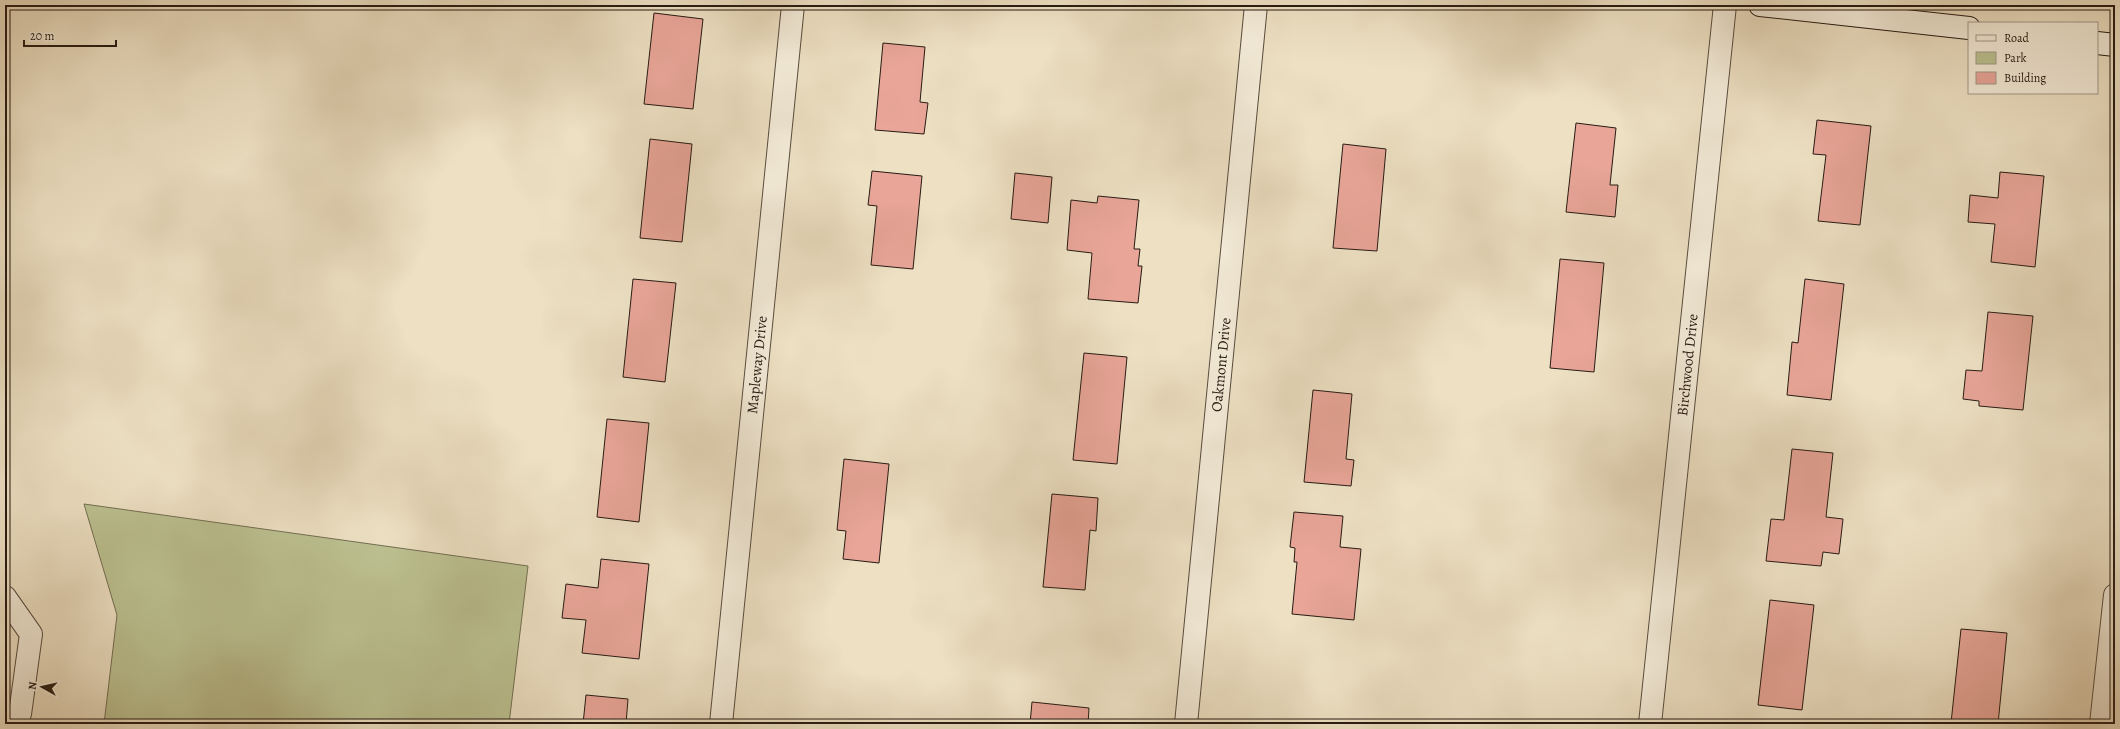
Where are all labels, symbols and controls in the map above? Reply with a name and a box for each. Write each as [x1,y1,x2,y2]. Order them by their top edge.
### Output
scale bar [24,22,116,48]
legend [1968,22,2098,94]
text: 20 m [30,28,54,44]
text: Road [2004,30,2030,46]
text: Park [2004,50,2027,66]
text: Building [2004,70,2046,86]
street label: Birchwood Drive [1672,313,1703,417]
street label: Mapleway Drive [742,315,772,415]
street label: Oakmont Drive [1206,316,1236,413]
north arrow [22,667,62,707]
text: N [25,681,41,691]

